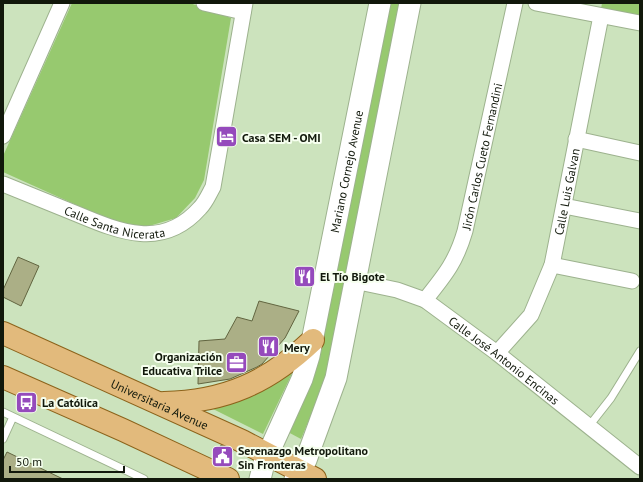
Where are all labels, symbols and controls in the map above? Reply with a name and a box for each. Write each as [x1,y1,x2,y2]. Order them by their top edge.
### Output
street label: Jirón Carlos Cueto Fernandini [458,81,505,232]
street label: Mariano Cornejo Avenue [326,109,366,234]
hotel icon: Casa SEM - OMI [213,124,239,150]
place label: Casa SEM - OMI [242,130,321,145]
street label: Calle Luis Galvan [551,147,582,236]
street label: Calle Santa Nicerata [62,202,166,241]
restaurant icon: El Tío Bigote [292,263,318,289]
place label: El Tío Bigote [320,269,385,284]
street label: Calle José Antonio Encinas [446,313,562,407]
restaurant icon: Mery [256,334,282,360]
place label: Mery [284,340,310,355]
place label: Organización Educativa Trilce [142,349,222,378]
office icon: Organización Educativa Trilce [224,350,250,376]
street label: Universitaria Avenue [109,375,211,432]
bus stop icon: La Católica [14,389,40,415]
place label: La Católica [42,395,98,410]
place label: Serenazgo Metropolitano Sin Fronteras [238,443,368,472]
public building icon: Serenazgo Metropolitano Sin Fronteras [210,444,236,470]
scale bar [10,448,124,474]
text: 50 m [16,454,42,469]

